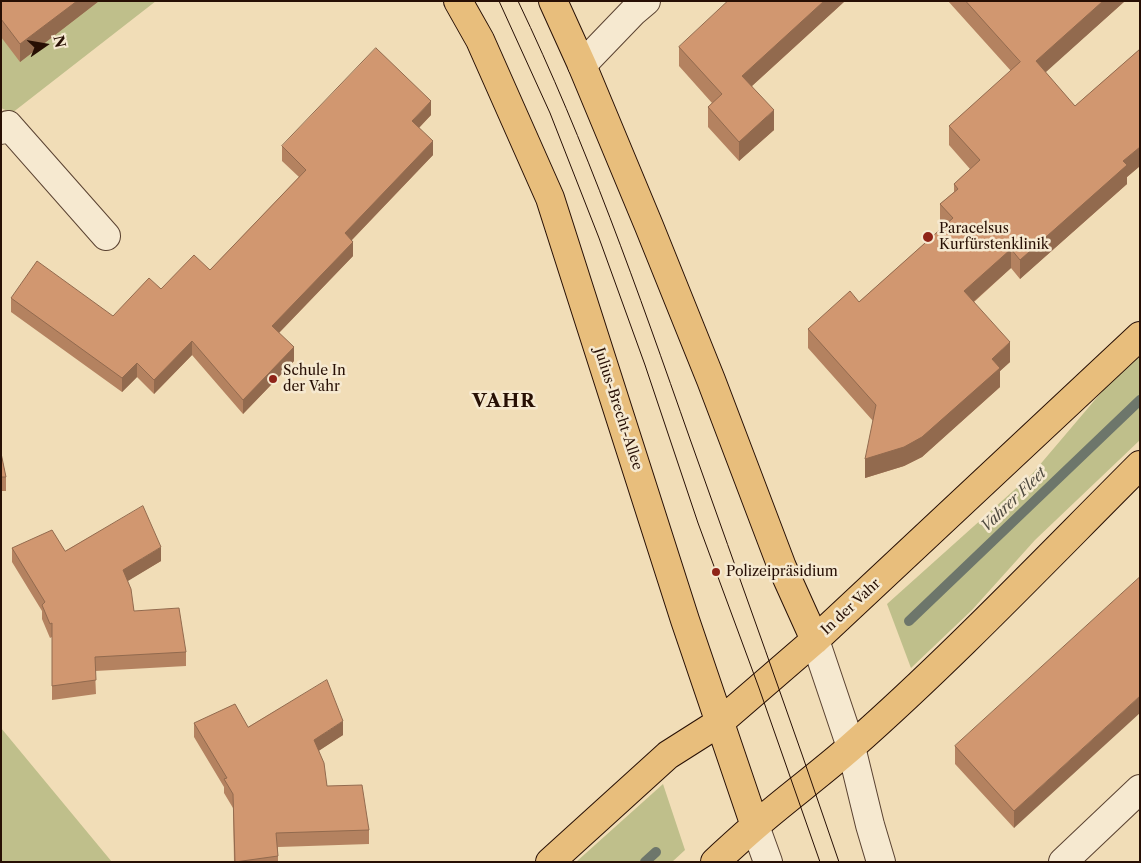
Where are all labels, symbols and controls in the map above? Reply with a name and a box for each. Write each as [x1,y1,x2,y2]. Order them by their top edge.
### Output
north arrow [20,20,70,70]
text: N [49,34,70,50]
place label: Paracelsus Kurfürstenklinik [939,221,1049,253]
marker: Paracelsus Kurfürstenklinik [921,230,935,244]
street label: Julius-Brecht-Allee [590,346,646,472]
place label: Schule In der Vahr [283,363,346,396]
marker: Schule In der Vahr [267,373,279,385]
district label: VAHR [472,391,536,413]
water label: Vahrer Fleet [978,464,1050,536]
place label: Polizeipräsidium [726,564,838,580]
marker: Polizeipräsidium [710,566,722,578]
street label: In der Vahr [818,575,884,639]

